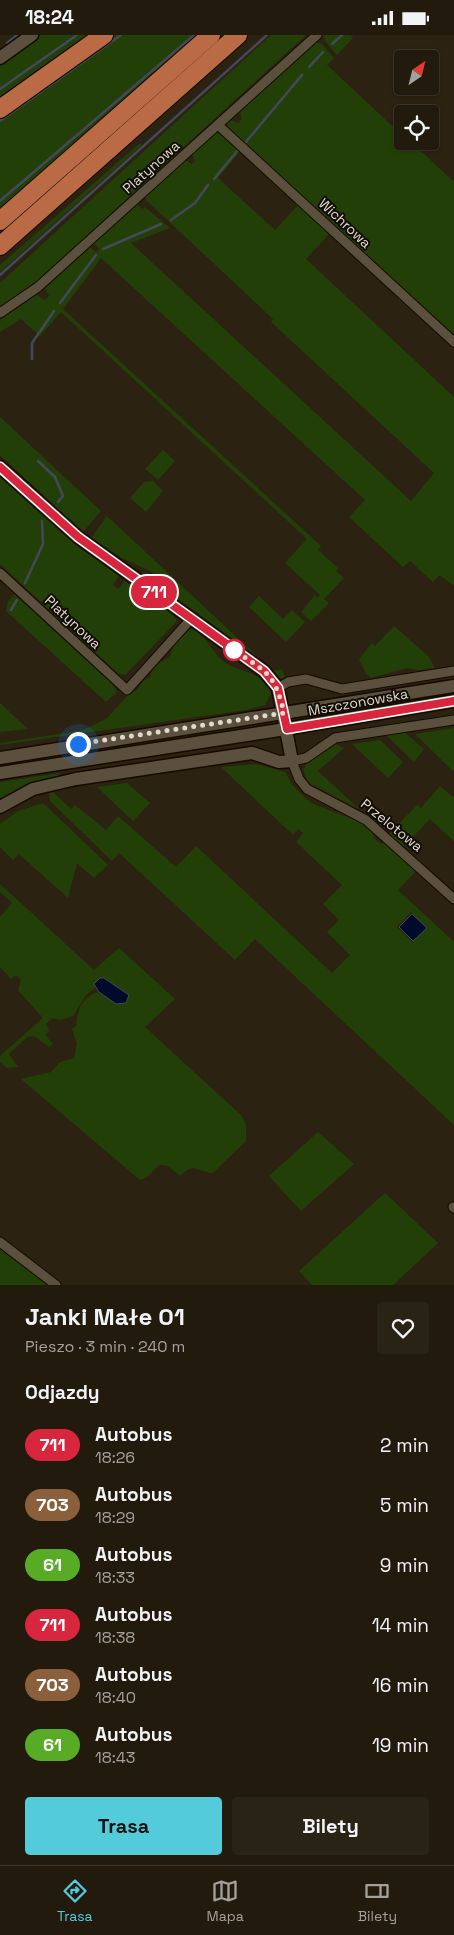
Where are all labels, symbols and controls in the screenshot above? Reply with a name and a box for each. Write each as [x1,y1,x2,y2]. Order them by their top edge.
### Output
text: 18:24 [25,5,74,30]
north arrow [394,50,439,95]
map controls [394,50,439,150]
button: locate [394,105,439,150]
street label: Platynowa [119,137,183,197]
street label: Wichrowa [315,194,375,252]
line badge: 711 [125,576,183,608]
text: 711 [141,580,167,603]
street label: Platynowa [41,591,105,653]
unlabelled marker [223,639,245,661]
street label: Mszczonowska [307,684,409,720]
your location [66,732,91,757]
street label: Przelotowa [357,795,427,855]
text: Janki Małe 01 [25,1301,185,1332]
button: heart [377,1302,429,1354]
text: Pieszo · 3 min · 240 m [25,1336,185,1357]
text: Odjazdy [25,1380,100,1405]
text: Autobus [95,1422,172,1447]
text: 711 [39,1433,66,1456]
text: 2 min [380,1433,429,1458]
text: 18:26 [95,1447,135,1468]
text: Autobus [95,1482,172,1507]
text: 703 [36,1493,69,1516]
text: 5 min [380,1493,429,1518]
text: 18:29 [95,1507,135,1528]
text: Autobus [95,1542,172,1567]
text: 61 [43,1553,62,1576]
text: 9 min [380,1553,429,1578]
text: 18:33 [95,1567,135,1588]
text: Autobus [95,1602,172,1627]
text: 711 [39,1613,66,1636]
text: 14 min [372,1613,429,1638]
text: 18:38 [95,1627,135,1648]
text: Autobus [95,1662,172,1687]
text: 703 [36,1673,69,1696]
text: 16 min [372,1673,429,1698]
text: 18:40 [95,1687,136,1708]
text: Autobus [95,1722,172,1747]
text: 61 [43,1733,62,1756]
text: 19 min [372,1733,429,1758]
text: 18:43 [95,1747,135,1768]
button: Trasa [25,1797,222,1855]
button: Bilety [232,1797,429,1855]
tab: Trasa [57,1877,93,1925]
tab: Mapa [207,1877,244,1925]
tab: Bilety [358,1877,397,1925]

